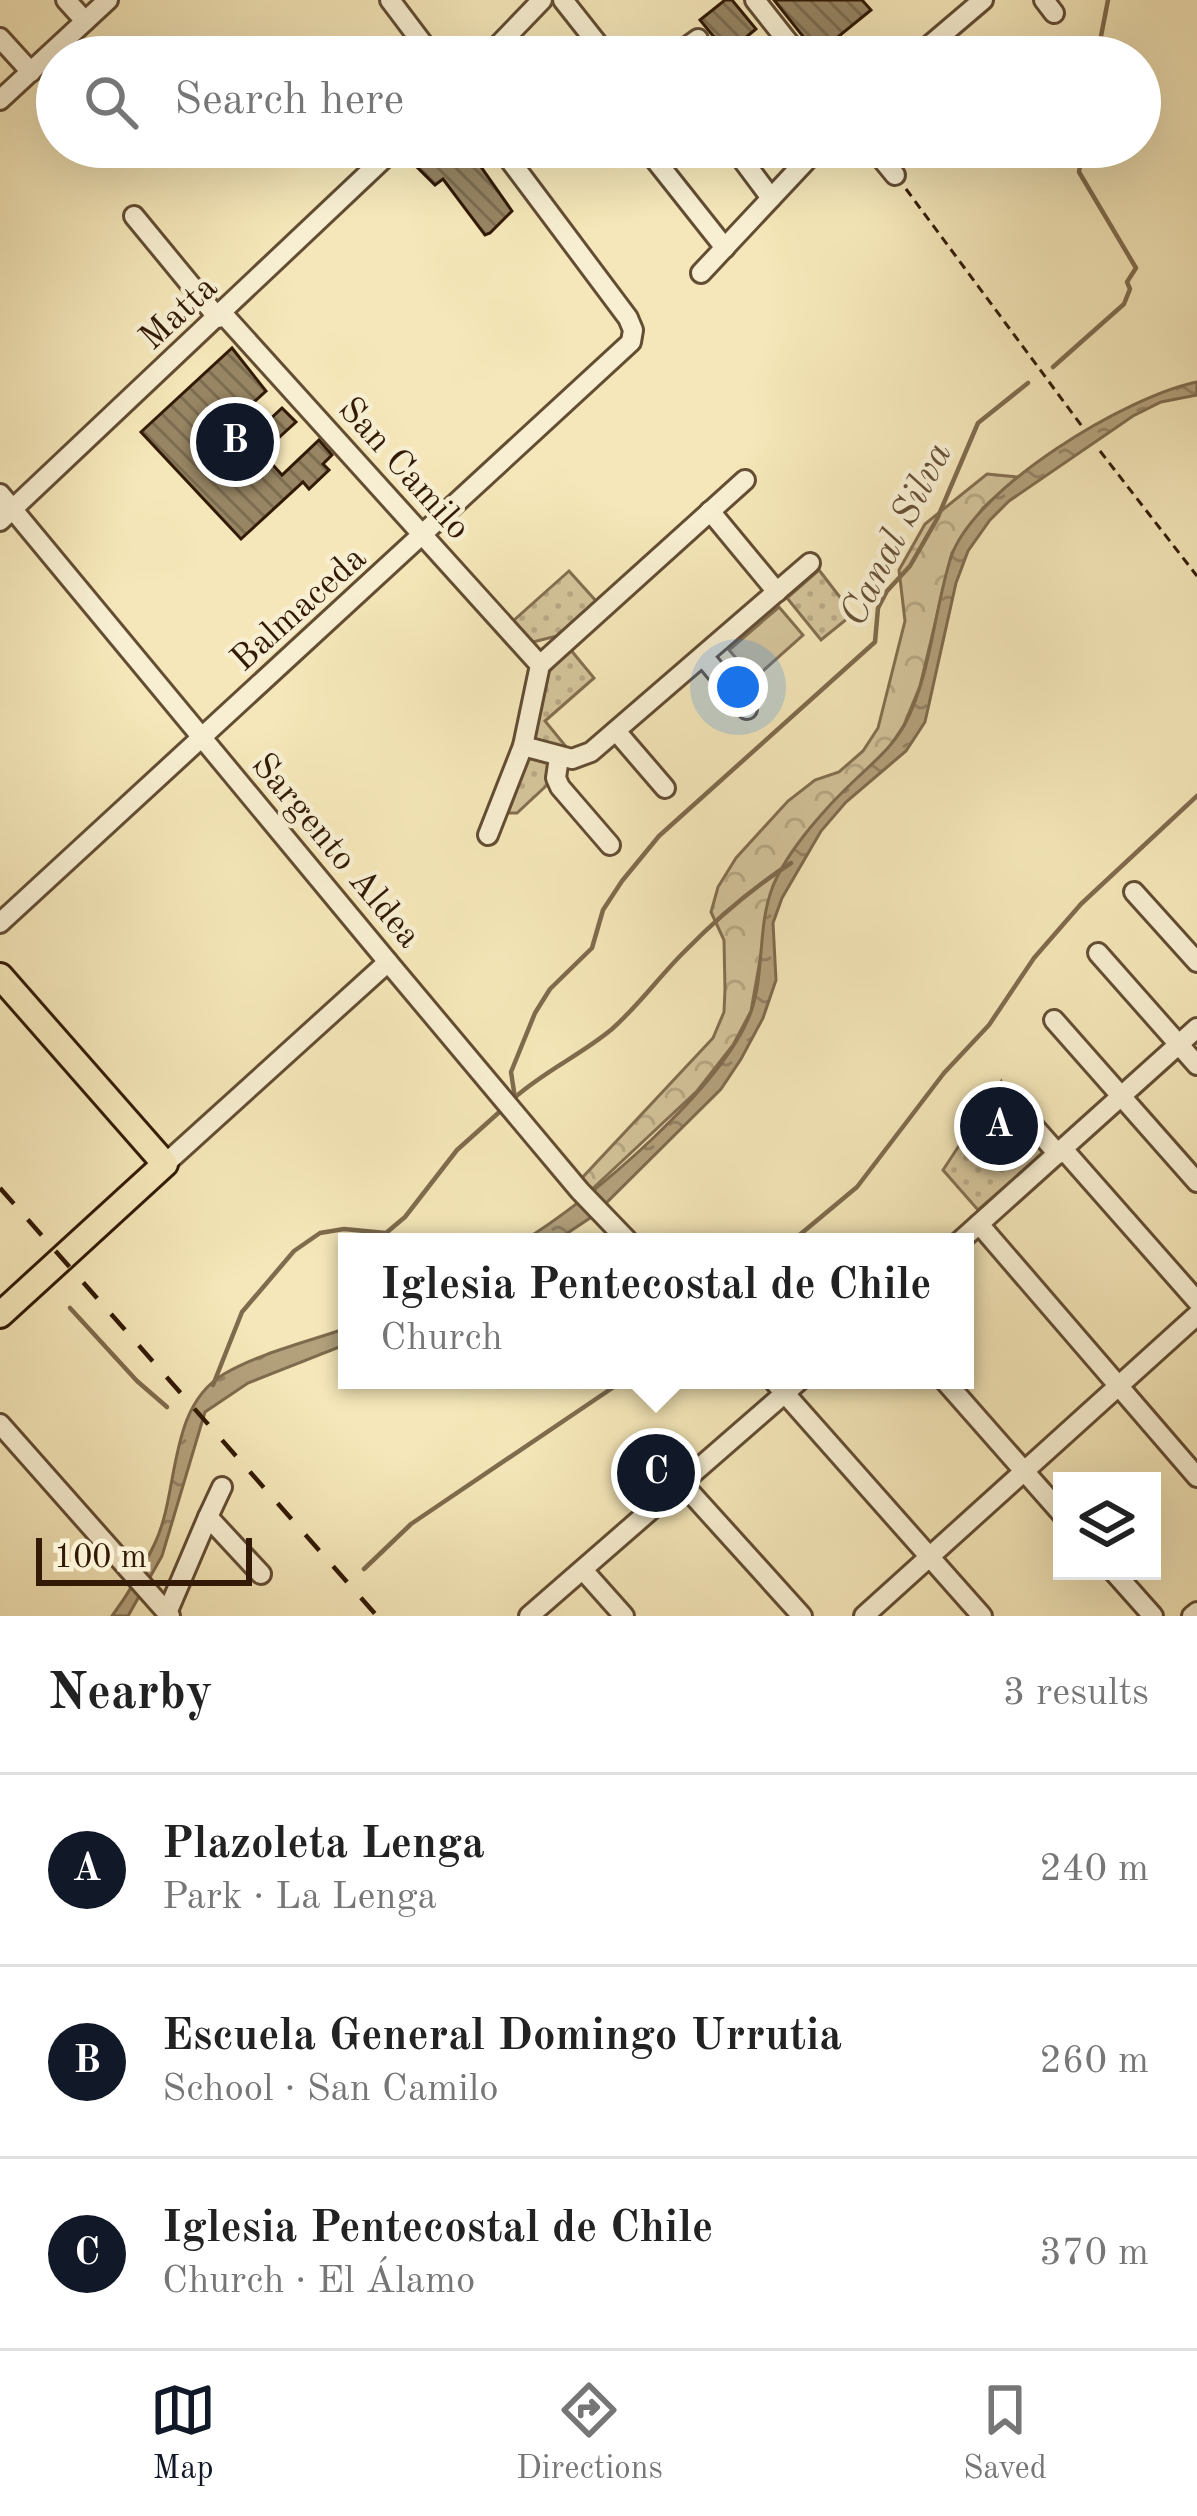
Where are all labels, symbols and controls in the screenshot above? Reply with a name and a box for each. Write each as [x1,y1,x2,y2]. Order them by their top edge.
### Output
search box [36,36,1161,168]
icon: search [78,69,144,135]
text: Search here [174,79,404,124]
street label: Matta [134,270,225,358]
street label: San Camilo [330,392,476,548]
pin: B [196,397,274,487]
water label: Canal Silva [834,436,960,633]
street label: Balmaceda [225,540,374,679]
your location [708,657,768,717]
street label: Sargento Aldea [244,748,426,956]
pin: A [960,1081,1038,1171]
popup [338,1233,974,1389]
text: Iglesia Pentecostal de Chile [380,1264,932,1309]
text: Church [380,1319,503,1358]
pin: C [617,1428,695,1518]
map controls [1053,1472,1161,1580]
button: layers [1053,1472,1161,1580]
scale bar [36,1532,252,1585]
text: 100 m [54,1542,147,1575]
text: Nearby [48,1669,213,1720]
text: 3 results [1003,1674,1149,1713]
text: Plazoleta Lenga [162,1823,485,1868]
text: A [72,1850,102,1889]
text: 240 m [1039,1850,1149,1889]
text: Park · La Lenga [162,1878,437,1917]
text: Escuela General Domingo Urrutia [162,2015,842,2060]
text: B [73,2042,101,2081]
text: 260 m [1039,2042,1149,2081]
text: School · San Camilo [162,2070,499,2109]
text: Iglesia Pentecostal de Chile [162,2207,713,2252]
text: C [74,2234,100,2273]
text: 370 m [1039,2234,1149,2273]
text: Church · El Álamo [162,2262,475,2301]
tab: Map [150,2377,216,2490]
tab: Directions [516,2377,663,2490]
tab: Saved [963,2377,1047,2490]

